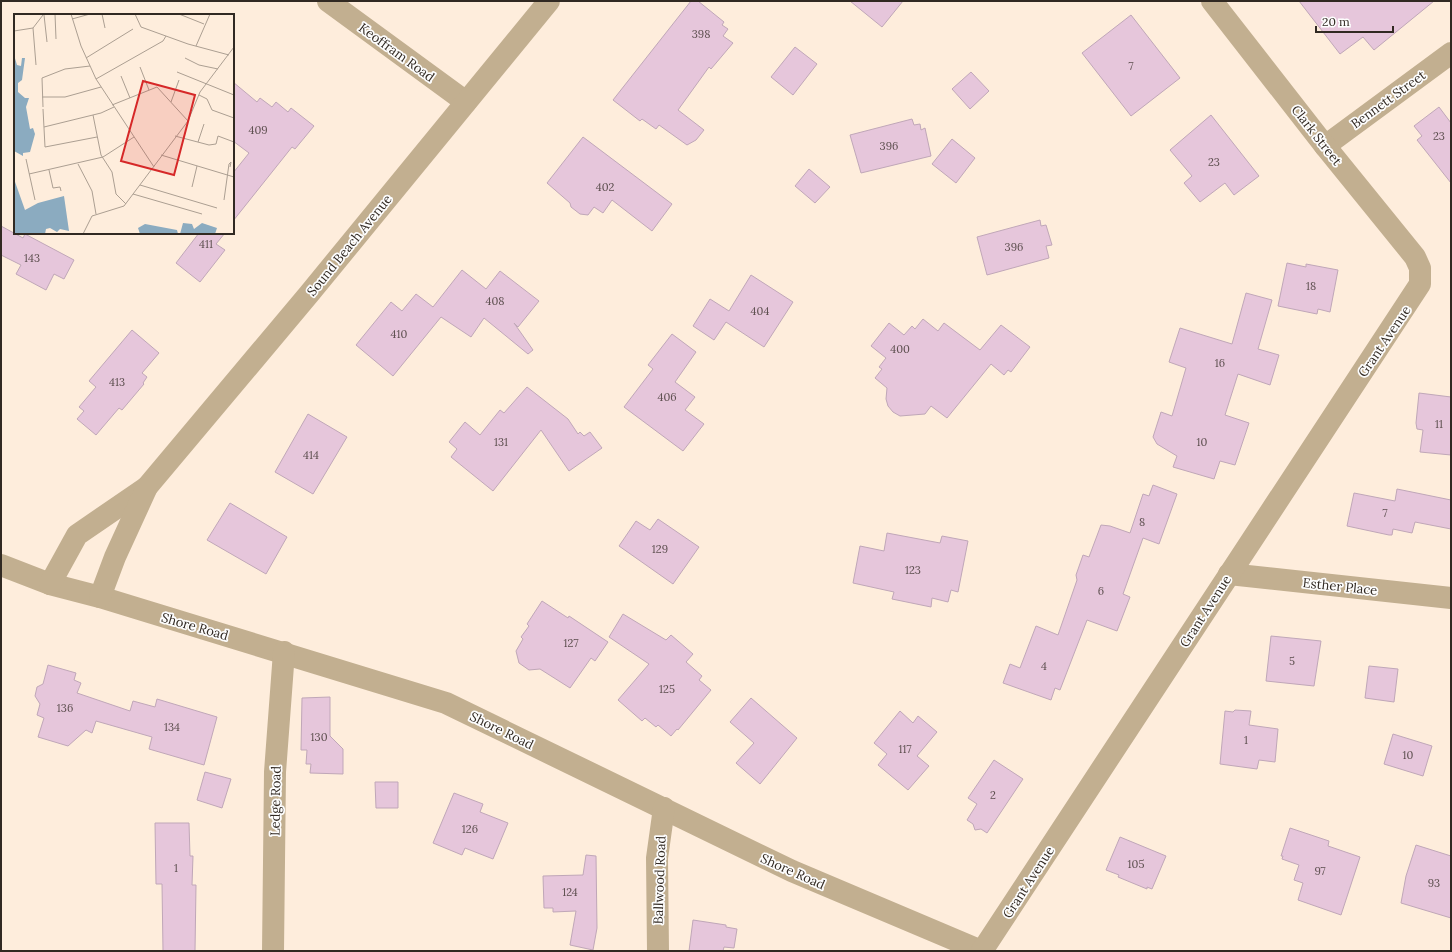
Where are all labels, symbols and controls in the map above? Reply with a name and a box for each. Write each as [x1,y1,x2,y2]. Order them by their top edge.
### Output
scale bar [1316,8,1393,34]
inset map [14,14,234,234]
text: 20 m [1322,14,1350,29]
street label: Keoffram Road [355,19,438,86]
house number: 398 [692,27,710,41]
house number: 7 [1128,59,1134,73]
street label: Bennett Street [1348,67,1429,132]
street label: Clark Street [1288,102,1346,169]
house number: 409 [248,123,268,137]
house number: 23 [1433,129,1445,143]
house number: 396 [880,139,898,153]
house number: 23 [1208,155,1220,169]
house number: 402 [596,180,614,194]
street label: Sound Beach Avenue [303,191,396,300]
house number: 411 [199,237,213,251]
house number: 396 [1005,240,1023,254]
house number: 143 [24,251,40,265]
house number: 18 [1306,279,1316,293]
house number: 408 [486,294,504,308]
street label: Grant Avenue [1354,302,1415,380]
house number: 404 [751,304,769,318]
house number: 410 [391,327,408,341]
house number: 400 [890,342,910,356]
house number: 16 [1215,356,1225,370]
house number: 413 [109,375,125,389]
house number: 406 [657,390,677,404]
house number: 11 [1435,417,1443,431]
house number: 131 [494,435,508,449]
house number: 10 [1197,435,1208,449]
house number: 414 [303,448,319,462]
house number: 7 [1382,506,1388,520]
house number: 8 [1139,515,1145,529]
house number: 129 [652,542,668,556]
house number: 123 [905,563,921,577]
street label: Grant Avenue [1176,572,1235,650]
street label: Esther Place [1302,574,1378,599]
house number: 6 [1098,584,1104,598]
street label: Shore Road [159,609,231,644]
house number: 127 [564,636,578,650]
house number: 5 [1289,654,1295,668]
house number: 4 [1041,659,1047,673]
house number: 125 [659,682,675,696]
house number: 136 [57,701,73,715]
street label: Shore Road [467,708,537,753]
house number: 134 [164,720,180,734]
house number: 130 [311,730,328,744]
house number: 1 [1244,733,1248,747]
house number: 117 [898,742,912,756]
house number: 10 [1403,748,1414,762]
street label: Ledge Road [266,766,285,836]
house number: 2 [990,788,996,802]
house number: 126 [462,822,478,836]
street label: Ballwood Road [649,835,670,925]
street label: Grant Avenue [999,843,1058,921]
street label: Shore Road [758,850,828,893]
house number: 105 [1128,857,1144,871]
house number: 1 [174,861,178,875]
house number: 97 [1314,864,1326,878]
house number: 93 [1428,876,1440,890]
house number: 124 [562,885,578,899]

